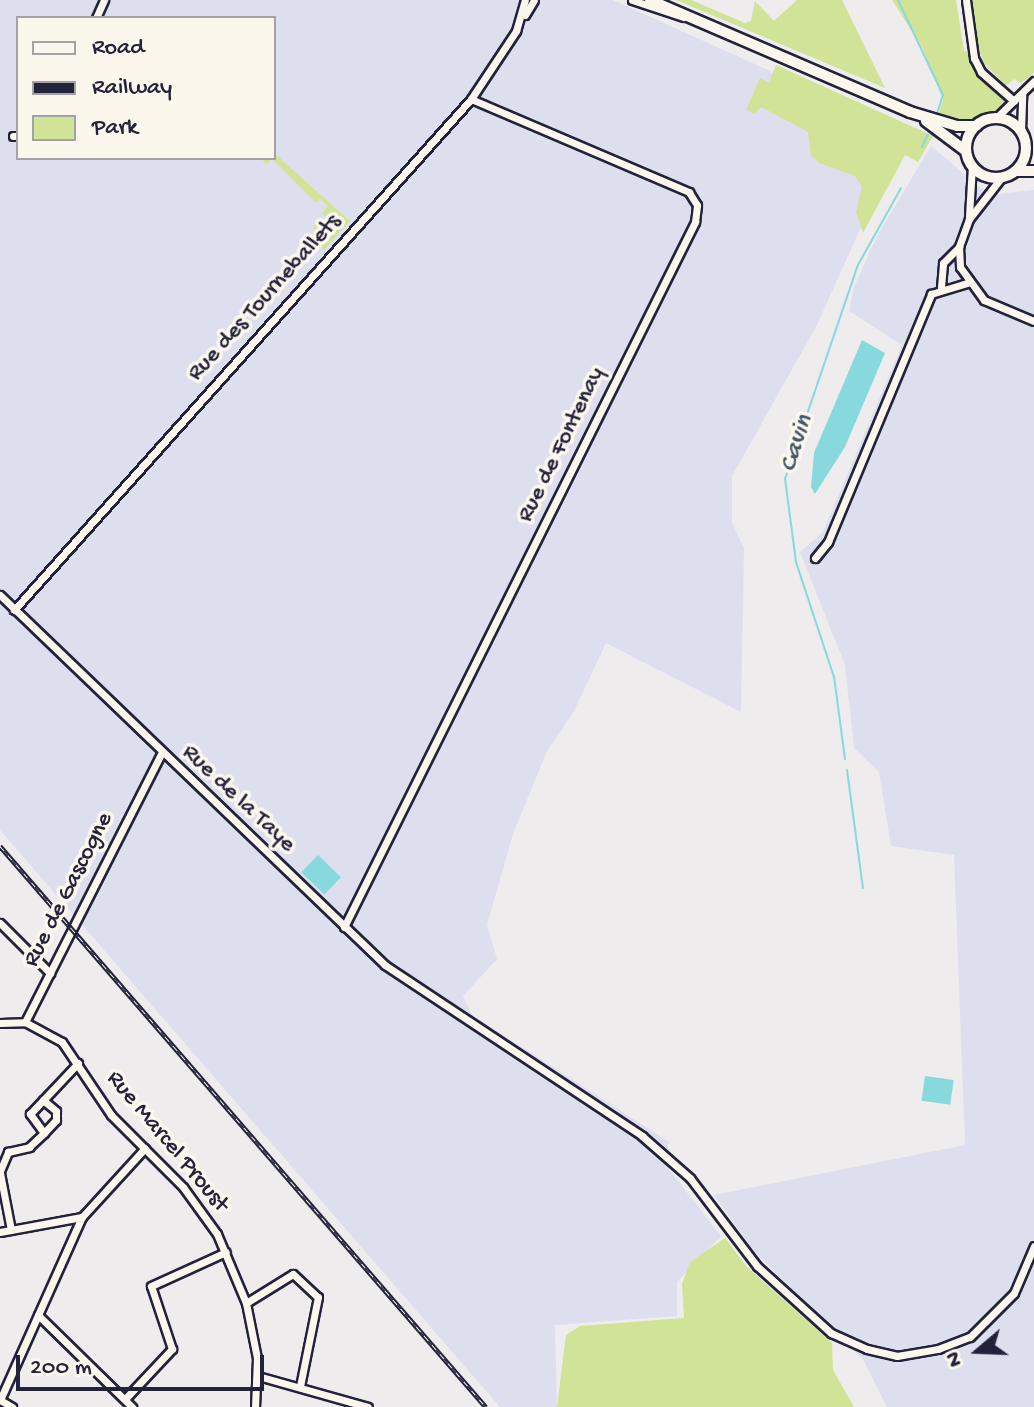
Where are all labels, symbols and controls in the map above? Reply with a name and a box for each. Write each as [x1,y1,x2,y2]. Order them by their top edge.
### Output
legend [16,16,276,160]
text: Road [92,34,144,63]
text: Railway [92,74,172,103]
text: Park [92,114,138,143]
street label: Rue des Tourneballets [182,208,348,388]
street label: Rue de Fontenay [512,363,612,527]
water label: Cavin [774,412,822,476]
street label: Rue de la Taye [175,739,301,859]
street label: Rue de Gascogne [18,808,120,972]
street label: Rue Marcel Proust [99,1065,235,1219]
north arrow [938,1311,1018,1391]
scale bar [20,1339,268,1389]
text: N [941,1348,970,1370]
text: 200 m [30,1354,92,1383]

